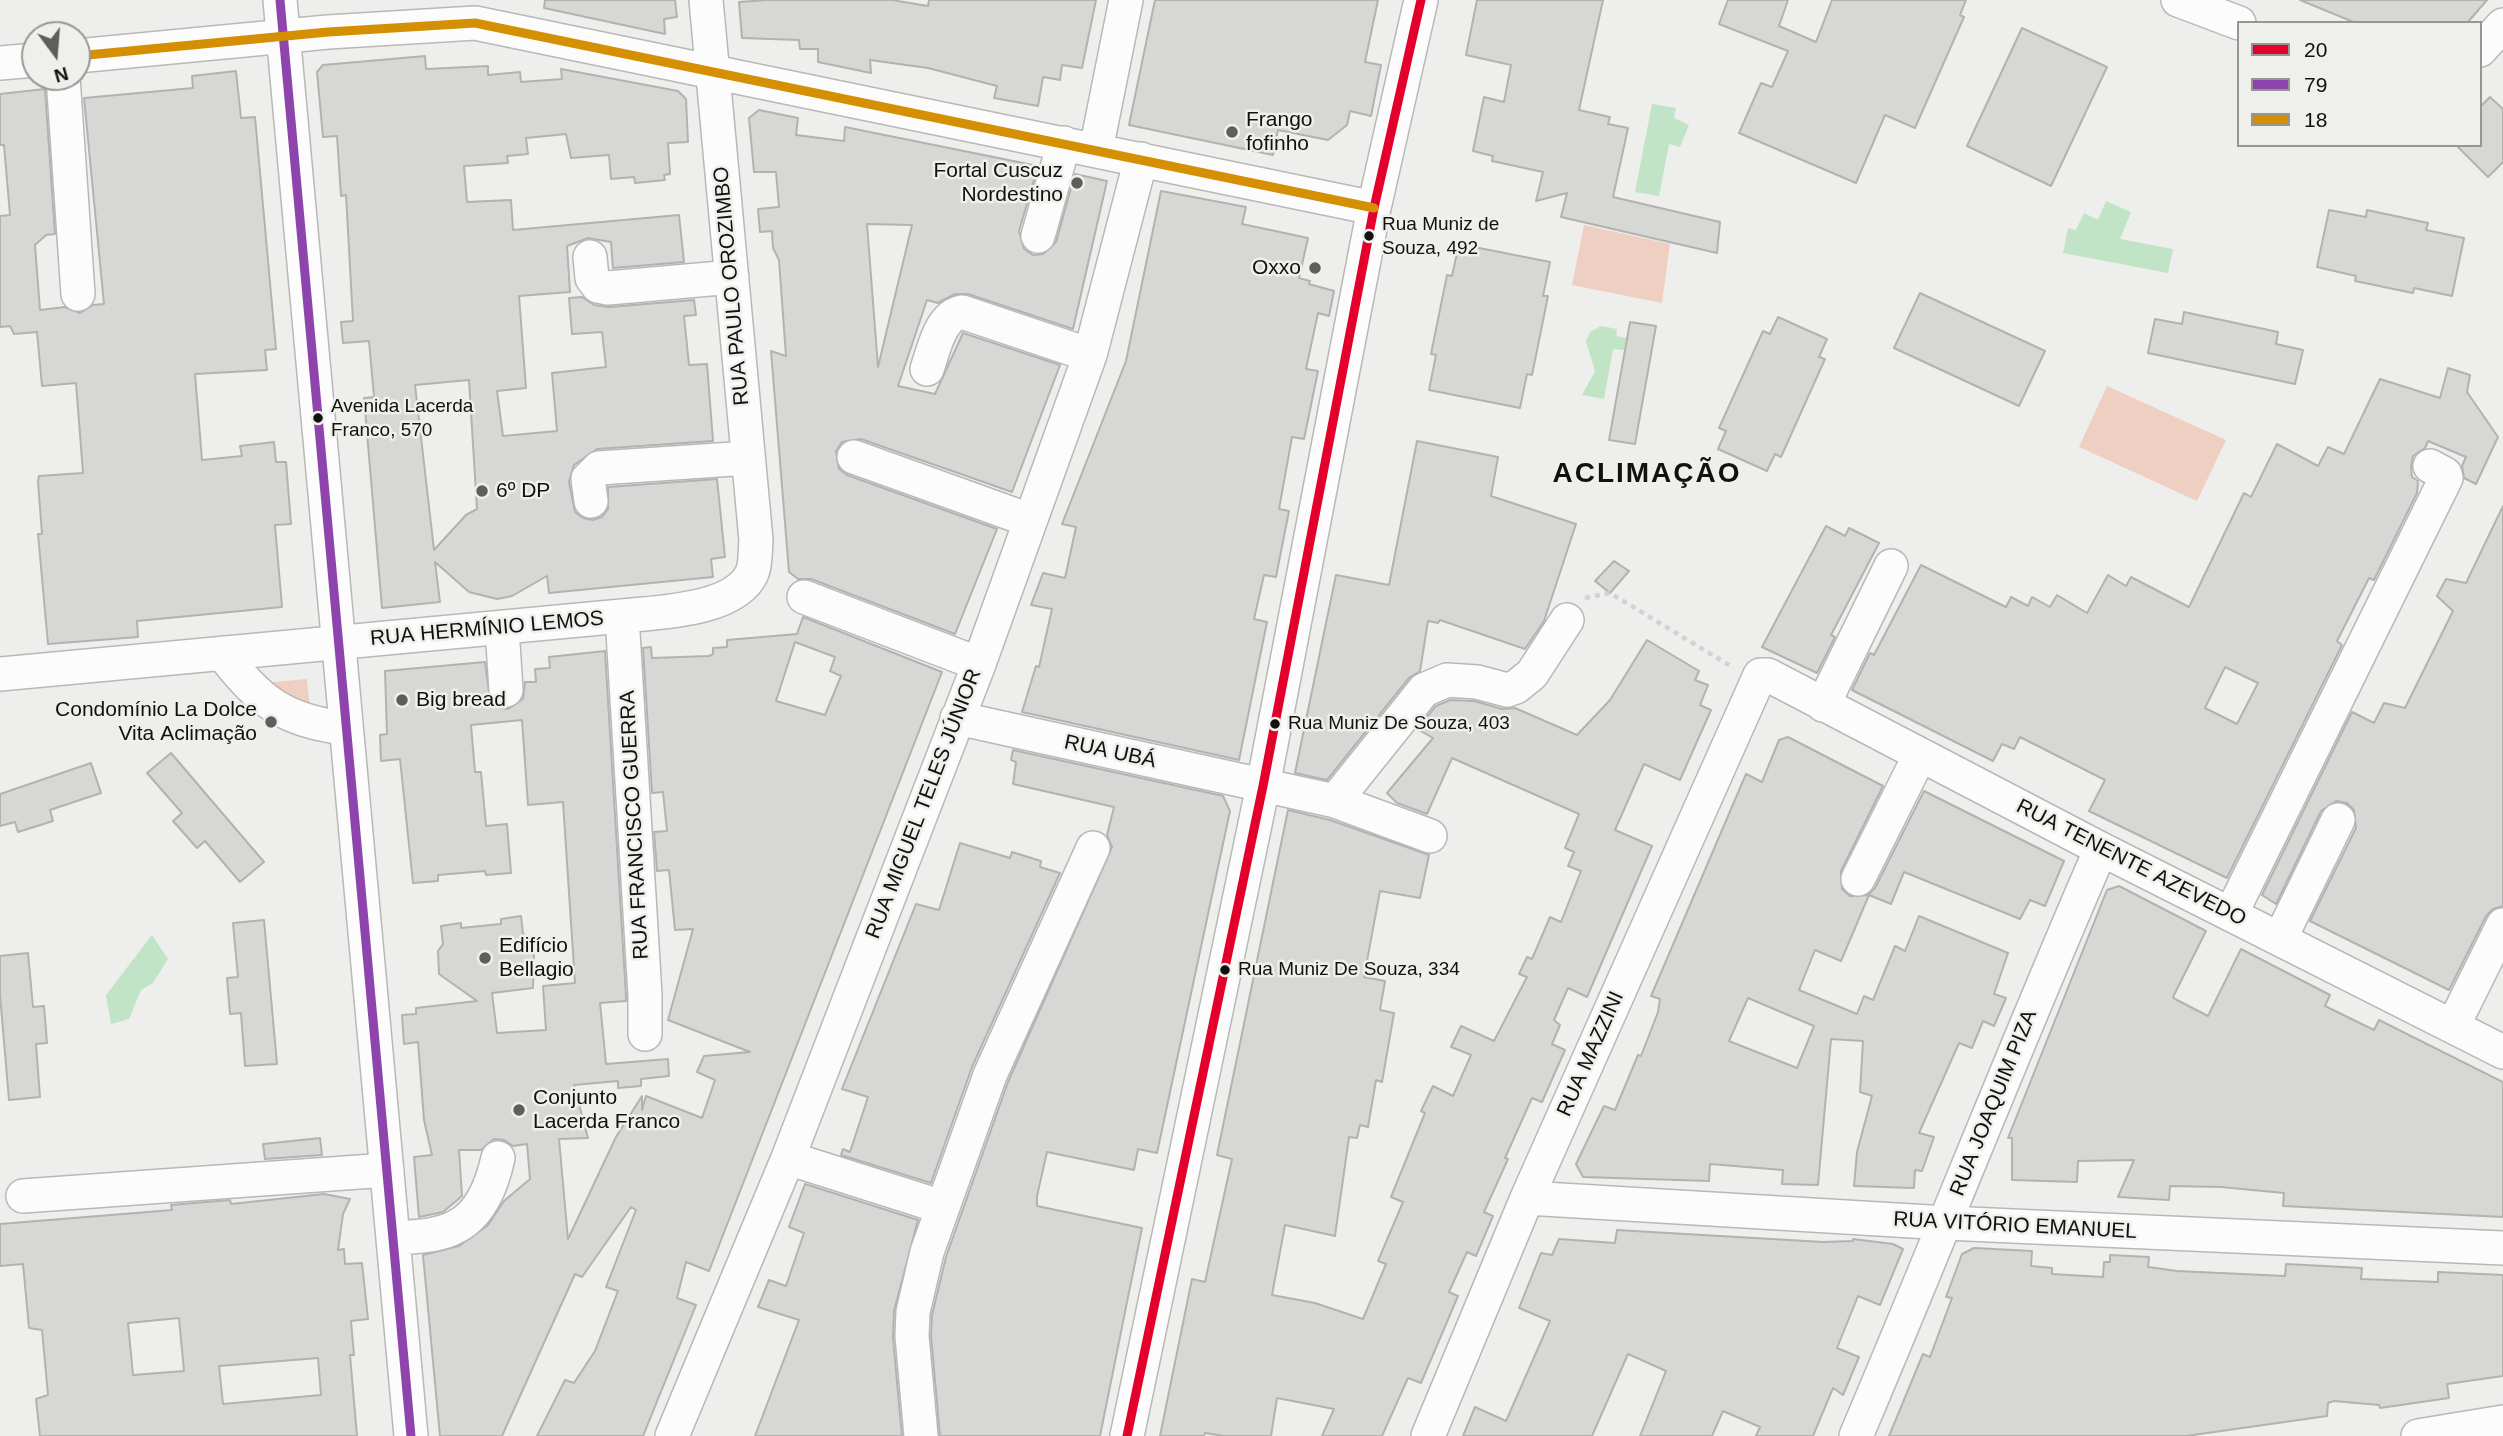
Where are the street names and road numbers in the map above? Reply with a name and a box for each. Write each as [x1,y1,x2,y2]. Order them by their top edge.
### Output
street label: RUA PAULO OROZIMBO [709,165,755,407]
street label: RUA HERMÍNIO LEMOS [369,606,605,652]
street label: RUA MIGUEL TELES JÚNIOR [861,665,987,943]
street label: RUA FRANCISCO GUERRA [615,690,655,960]
street label: RUA UBÁ [1062,730,1158,774]
street label: RUA TENENTE AZEVEDO [2012,794,2250,932]
street label: RUA MAZZINI [1552,988,1630,1120]
street label: RUA JOAQUIM PIZA [1945,1006,2043,1200]
street label: RUA VITÓRIO EMANUEL [1893,1207,2137,1245]

